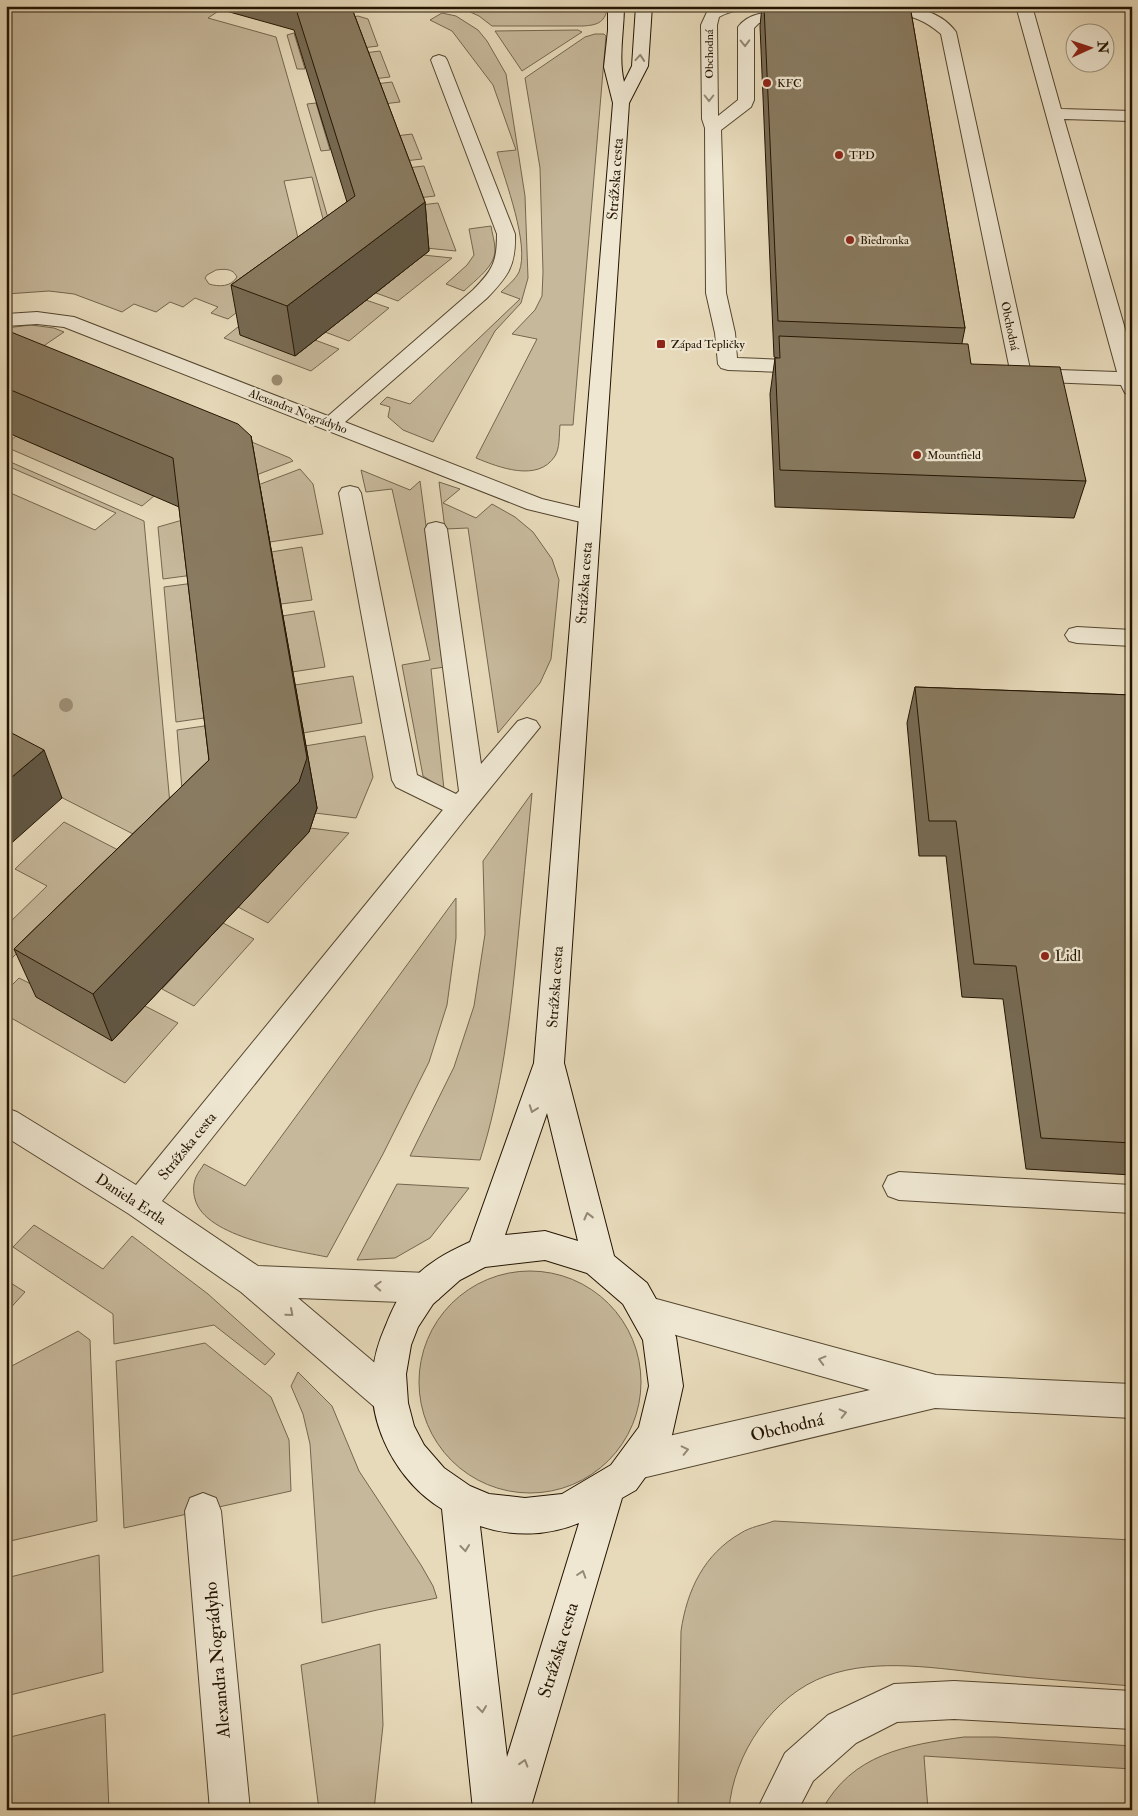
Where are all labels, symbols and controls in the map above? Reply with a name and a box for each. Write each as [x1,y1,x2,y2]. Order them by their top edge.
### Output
north arrow [1066,22,1116,72]
street label: Obchodná [702,28,717,79]
one-way arrow [739,39,750,47]
text: N [1094,40,1111,55]
one-way arrow [634,54,645,62]
place label: KFC [777,76,802,91]
marker: KFC [761,77,773,89]
one-way arrow [704,95,714,103]
street label: Strážska cesta [603,137,628,221]
place label: TPD [849,148,875,163]
marker: TPD [833,149,845,161]
place label: Biedronka [860,233,910,248]
marker: Biedronka [844,234,856,246]
street label: Obchodná [997,300,1022,353]
place label: Západ Tepličky [671,337,746,352]
marker: Západ Tepličky [655,338,667,350]
street label: Alexandra Nográdyho [245,385,350,437]
place label: Mountfield [927,448,981,463]
marker: Mountfield [911,449,923,461]
street label: Strážska cesta [572,541,597,625]
street label: Strážska cesta [543,945,568,1029]
place label: Lidl [1055,947,1081,966]
marker: Lidl [1039,950,1051,962]
one-way arrow [528,1104,538,1113]
street label: Strážska cesta [154,1108,221,1184]
street label: Daniela Ertla [92,1169,170,1230]
one-way arrow [583,1212,594,1221]
one-way arrow [374,1281,382,1291]
one-way arrow [284,1307,293,1316]
one-way arrow [818,1356,826,1366]
street label: Obchodná [748,1408,827,1447]
one-way arrow [839,1408,848,1419]
one-way arrow [681,1445,690,1456]
one-way arrow [459,1544,470,1552]
one-way arrow [576,1571,586,1579]
street label: Alexandra Nográdyho [199,1580,236,1740]
street label: Strážska cesta [533,1599,584,1701]
one-way arrow [476,1706,487,1714]
one-way arrow [518,1759,528,1768]

